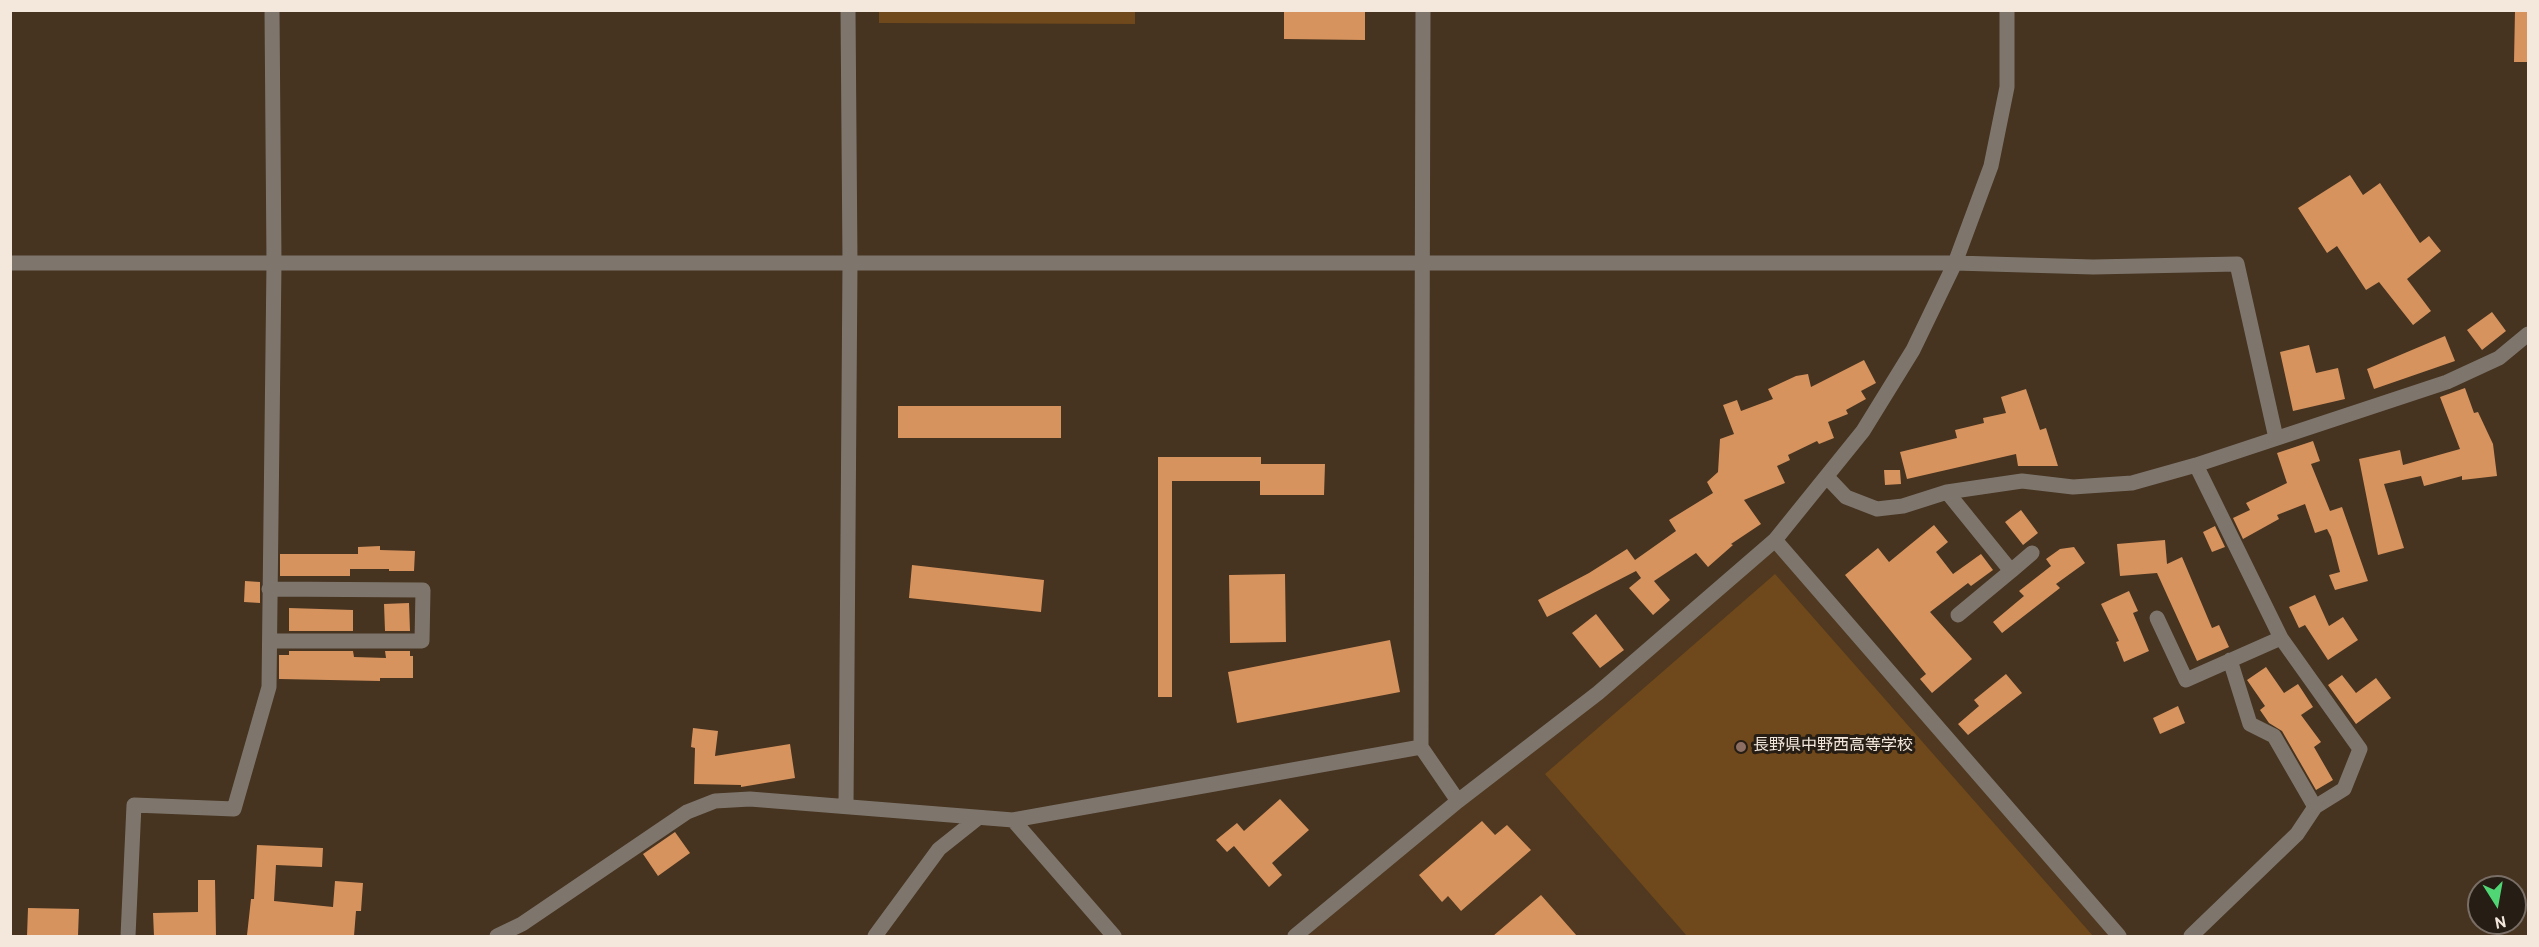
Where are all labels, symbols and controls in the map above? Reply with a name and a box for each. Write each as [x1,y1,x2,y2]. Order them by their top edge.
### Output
place label: 長野県中野西高等学校 [1753,737,1913,757]
marker: 長野県中野西高等学校 [1734,740,1748,754]
north arrow [2467,875,2527,935]
text: N [2493,910,2508,932]

